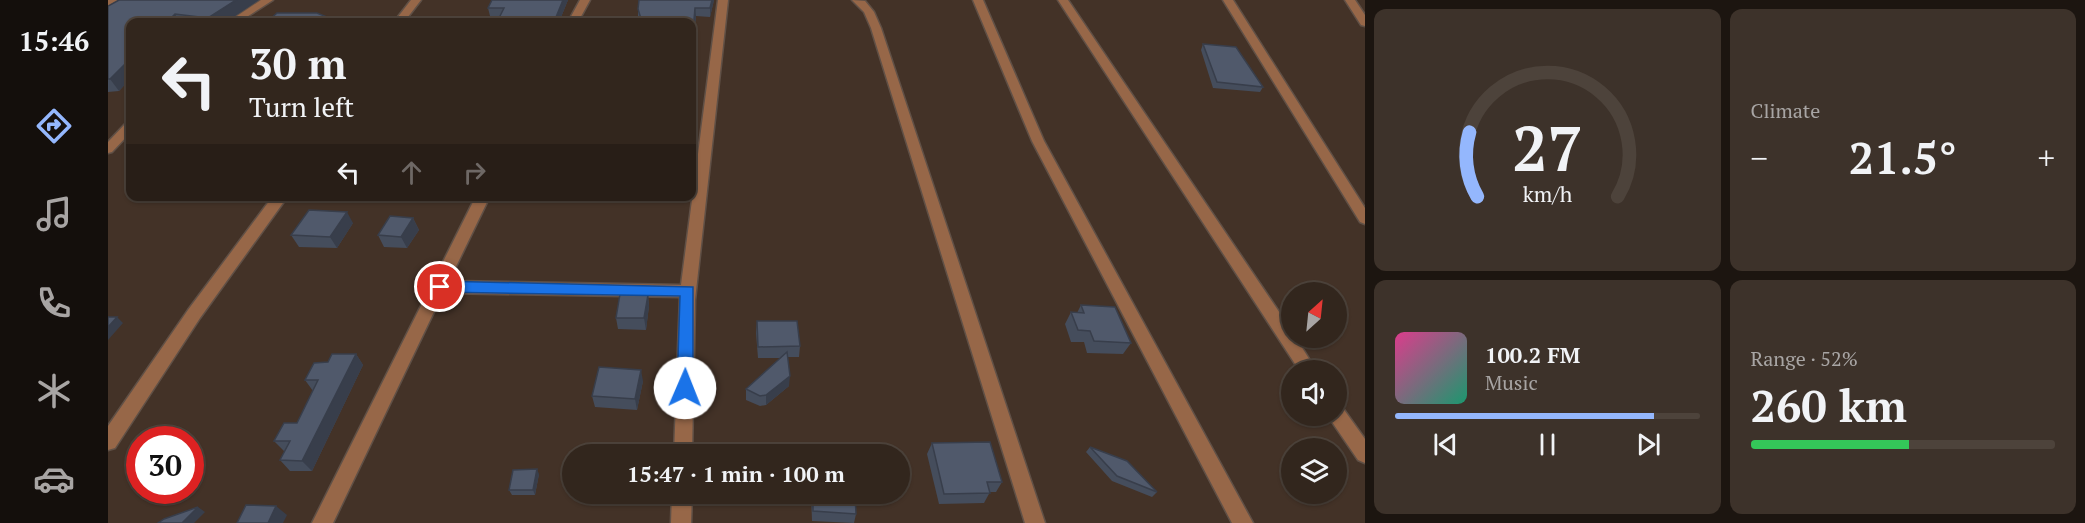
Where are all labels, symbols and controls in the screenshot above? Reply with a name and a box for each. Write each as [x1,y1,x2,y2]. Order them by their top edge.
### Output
text: 15:46 [19,23,89,59]
text: 30 m [249,35,347,91]
icon: left [150,42,228,120]
text: Turn left [249,89,354,125]
text: Climate [1751,97,1820,124]
icon: directions [33,105,75,147]
text: 27 [1512,106,1583,189]
text: 21.5° [1849,127,1957,187]
text: − [1751,136,1768,179]
text: + [2037,136,2055,179]
icon: left [332,156,365,189]
icon: ahead [395,156,428,189]
icon: right [458,156,491,189]
text: km/h [1522,180,1572,208]
icon: music [33,193,75,235]
pin [414,261,465,312]
icon: arrive [423,270,456,303]
icon: phone [33,282,75,324]
north arrow [1281,282,1347,348]
map controls [1281,282,1347,504]
text: 100.2 FM [1485,340,1580,369]
text: Range · 52% [1751,345,1858,372]
position arrow [653,356,717,420]
button: sound [1281,360,1347,426]
text: Music [1485,369,1538,396]
icon: climate [33,370,75,412]
text: 260 km [1751,375,1907,435]
speed limit sign: 30 [126,426,204,504]
icon: previous [1429,428,1462,461]
icon: pause [1531,428,1564,461]
icon: next [1632,428,1665,461]
button: layers [1281,438,1347,504]
icon: car [33,458,75,500]
text: 15:47 · 1 min · 100 m [627,459,845,488]

